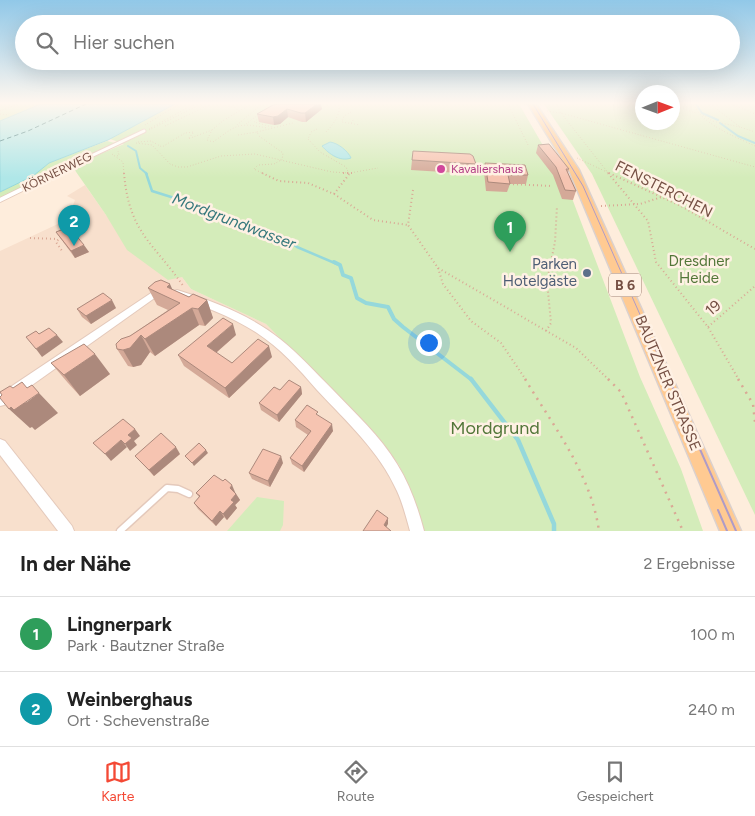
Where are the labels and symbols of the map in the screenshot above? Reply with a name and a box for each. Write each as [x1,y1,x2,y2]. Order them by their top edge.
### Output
north arrow [635,85,680,130]
street label: KÖRNERWEG [20,149,94,195]
street label: FENSTERCHEN [612,157,716,221]
place label: Kavaliershaus [451,162,524,176]
marker: Kavaliershaus [435,163,447,175]
water label: Mordgrundwasser [170,189,299,253]
pin: 2 [58,205,90,246]
pin: 1 [494,211,526,252]
park label: Dresdner Heide [669,252,730,287]
place label: Parken Hotelgäste [503,255,577,290]
marker: Parken Hotelgäste [581,267,593,279]
road number: B 6 [609,274,641,296]
street label: 19 [702,296,724,320]
street label: BAUTZNER STRASSE [631,312,705,454]
your location [416,330,442,356]
park label: Mordgrund [450,417,540,439]

